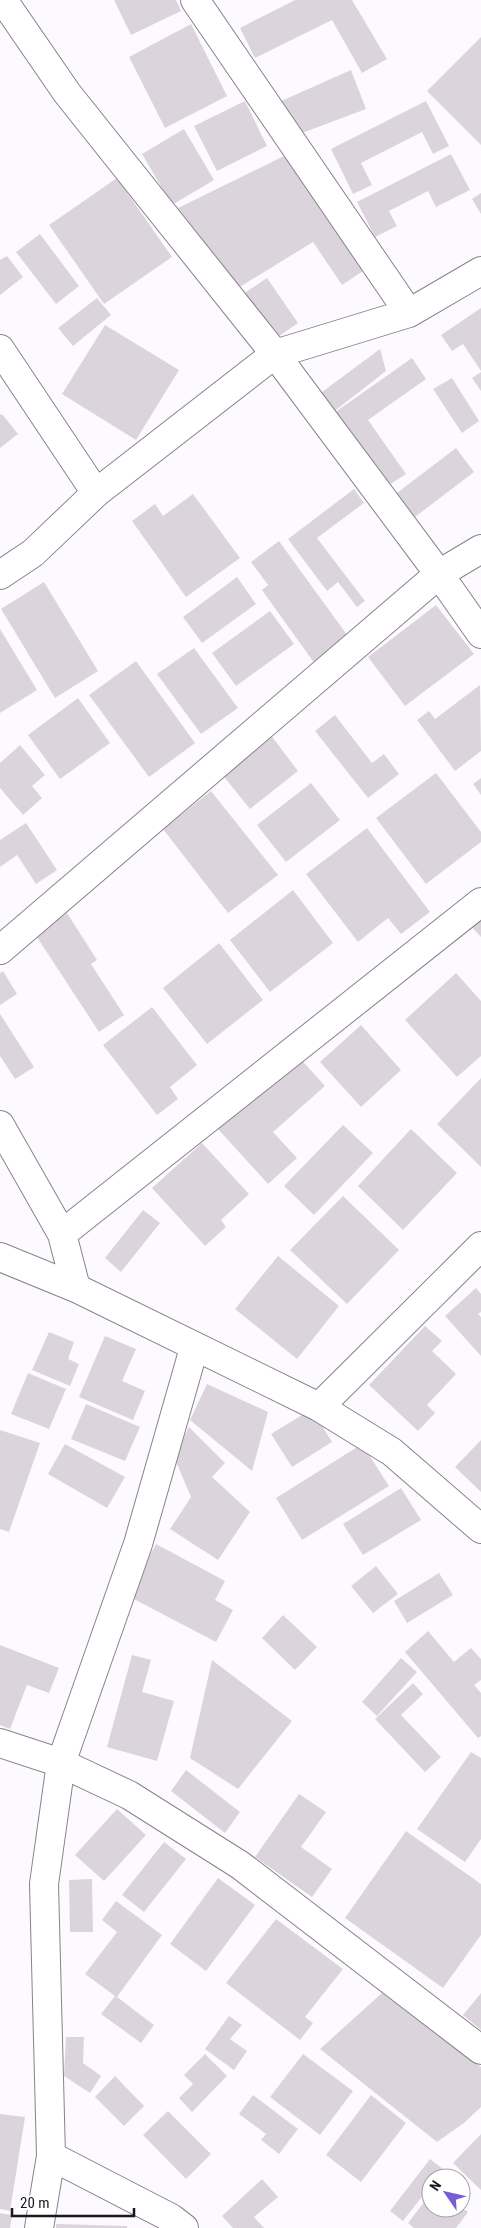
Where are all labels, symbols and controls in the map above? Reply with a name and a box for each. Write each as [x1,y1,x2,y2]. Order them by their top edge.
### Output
north arrow [421,2168,471,2218]
text: N [426,2178,444,2194]
scale bar [12,2186,135,2218]
text: 20 m [20,2194,50,2212]

